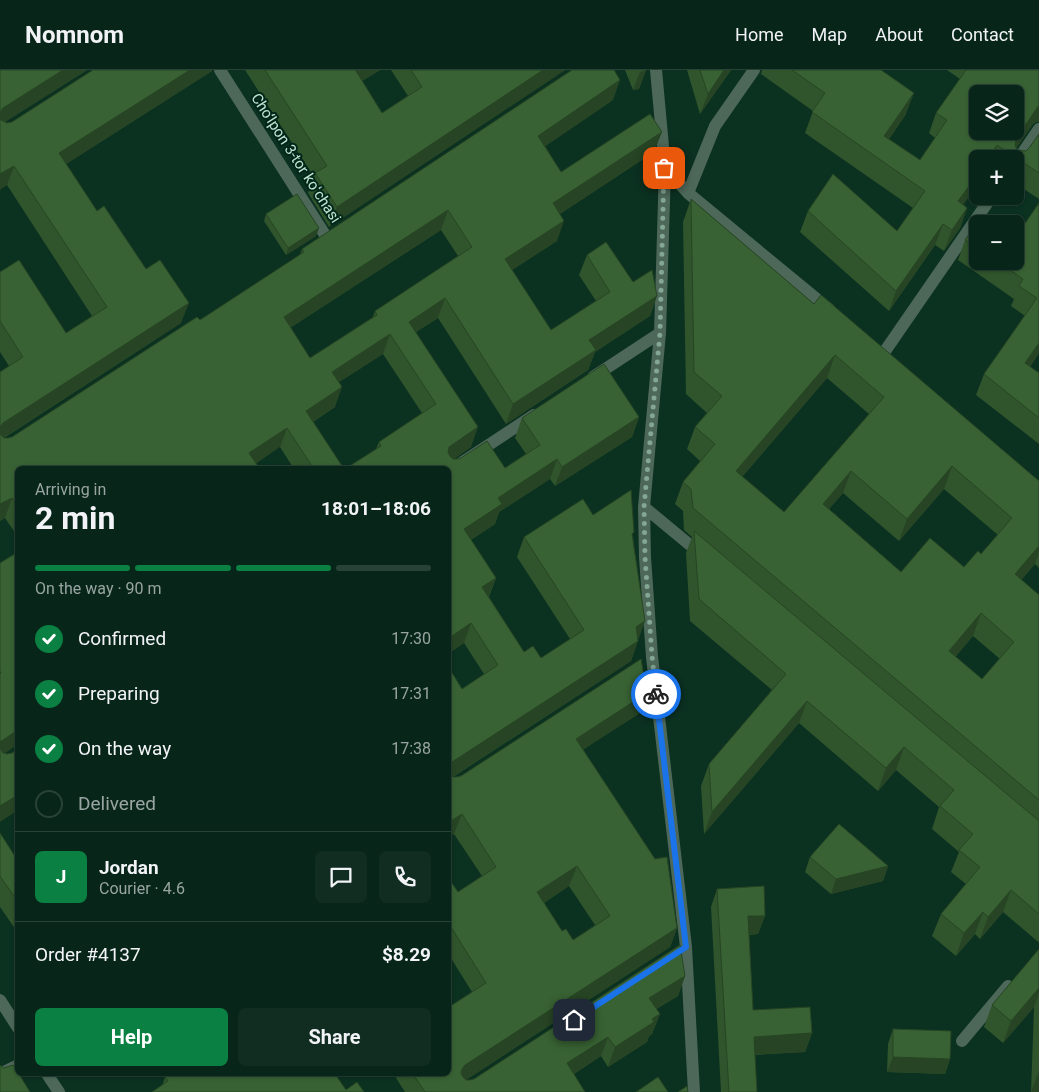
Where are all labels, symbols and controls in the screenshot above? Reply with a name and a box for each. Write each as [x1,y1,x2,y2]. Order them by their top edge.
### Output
text: Nomnom [25,21,124,49]
text: Home [735,24,784,45]
text: Map [812,24,847,45]
text: About [875,24,923,45]
text: Contact [951,24,1014,45]
map controls [969,85,1024,270]
button: layers [969,85,1024,140]
street label: Cho‘lpon 3-tor koʻchasi [247,90,345,226]
pin [643,147,685,189]
button: + [969,150,1024,205]
icon: bag [650,154,678,182]
button: − [969,215,1024,270]
text: Arriving in [35,480,106,499]
text: 18:01–18:06 [321,497,431,520]
text: 2 min [35,499,115,537]
text: On the way · 90 m [35,579,162,598]
icon: check [35,625,63,653]
text: Confirmed [78,627,166,650]
text: 17:30 [391,629,431,648]
courier [631,669,681,719]
icon: check [35,680,63,708]
icon: bike [642,680,670,708]
text: Preparing [78,682,160,705]
text: 17:31 [391,684,431,703]
icon: check [35,735,63,763]
text: On the way [78,737,171,760]
text: 17:38 [391,739,431,758]
text: Delivered [78,792,156,815]
button: chat [315,851,367,903]
button: phone [379,851,431,903]
text: Jordan [99,856,159,879]
text: J [56,865,66,888]
text: Courier · 4.6 [99,879,185,898]
text: Order #4137 [35,943,141,966]
text: $8.29 [382,943,431,966]
pin [553,999,595,1041]
icon: home [560,1006,588,1034]
button: Help [35,1008,228,1066]
button: Share [238,1008,431,1066]

